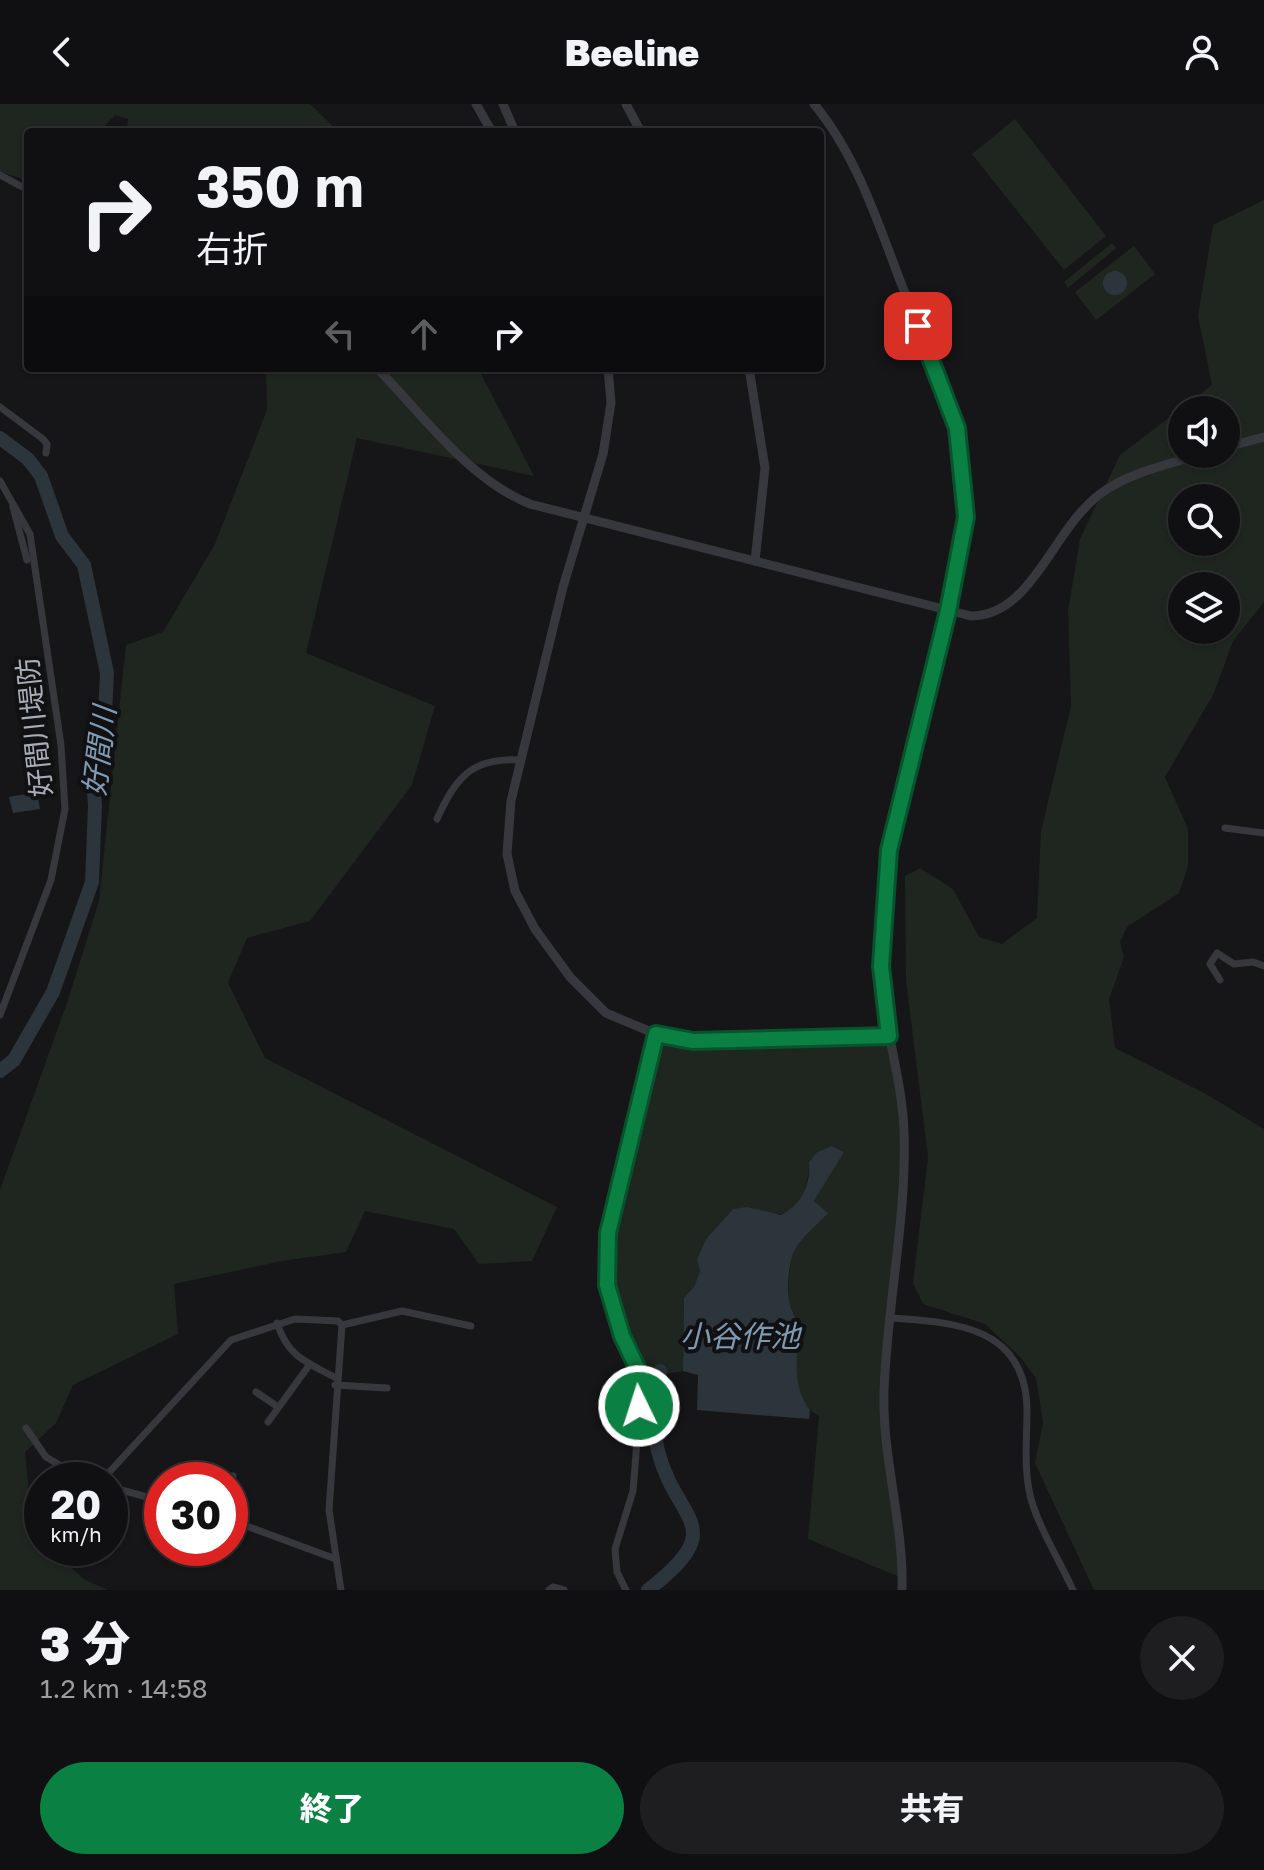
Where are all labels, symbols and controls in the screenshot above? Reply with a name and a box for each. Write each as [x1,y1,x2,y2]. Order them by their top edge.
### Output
icon: back [40,30,84,74]
icon: person [1180,30,1224,74]
text: Beeline [565,31,699,74]
text: 350 m [196,152,364,219]
icon: right [64,160,168,264]
text: 右折 [196,227,268,270]
pin [884,292,952,360]
icon: arrive [896,304,940,348]
icon: left [318,312,362,356]
icon: ahead [402,312,446,356]
icon: right [486,312,530,356]
map controls [1168,396,1240,644]
button: sound [1168,396,1240,468]
button: search [1168,484,1240,556]
button: layers [1168,572,1240,644]
street label: 好間川堤防 [10,656,58,798]
water label: 好間川 [76,701,123,798]
water label: 小谷作池 [680,1318,803,1354]
position arrow [597,1364,681,1448]
speed limit sign: 30 [144,1462,248,1566]
text: 20 [51,1480,101,1528]
text: km/h [51,1522,101,1546]
text: 3 分 [40,1614,130,1672]
button: close [1140,1616,1224,1700]
text: 1.2 km · 14:58 [40,1673,208,1704]
button: 終了 [40,1762,624,1854]
button: 共有 [640,1762,1224,1854]

